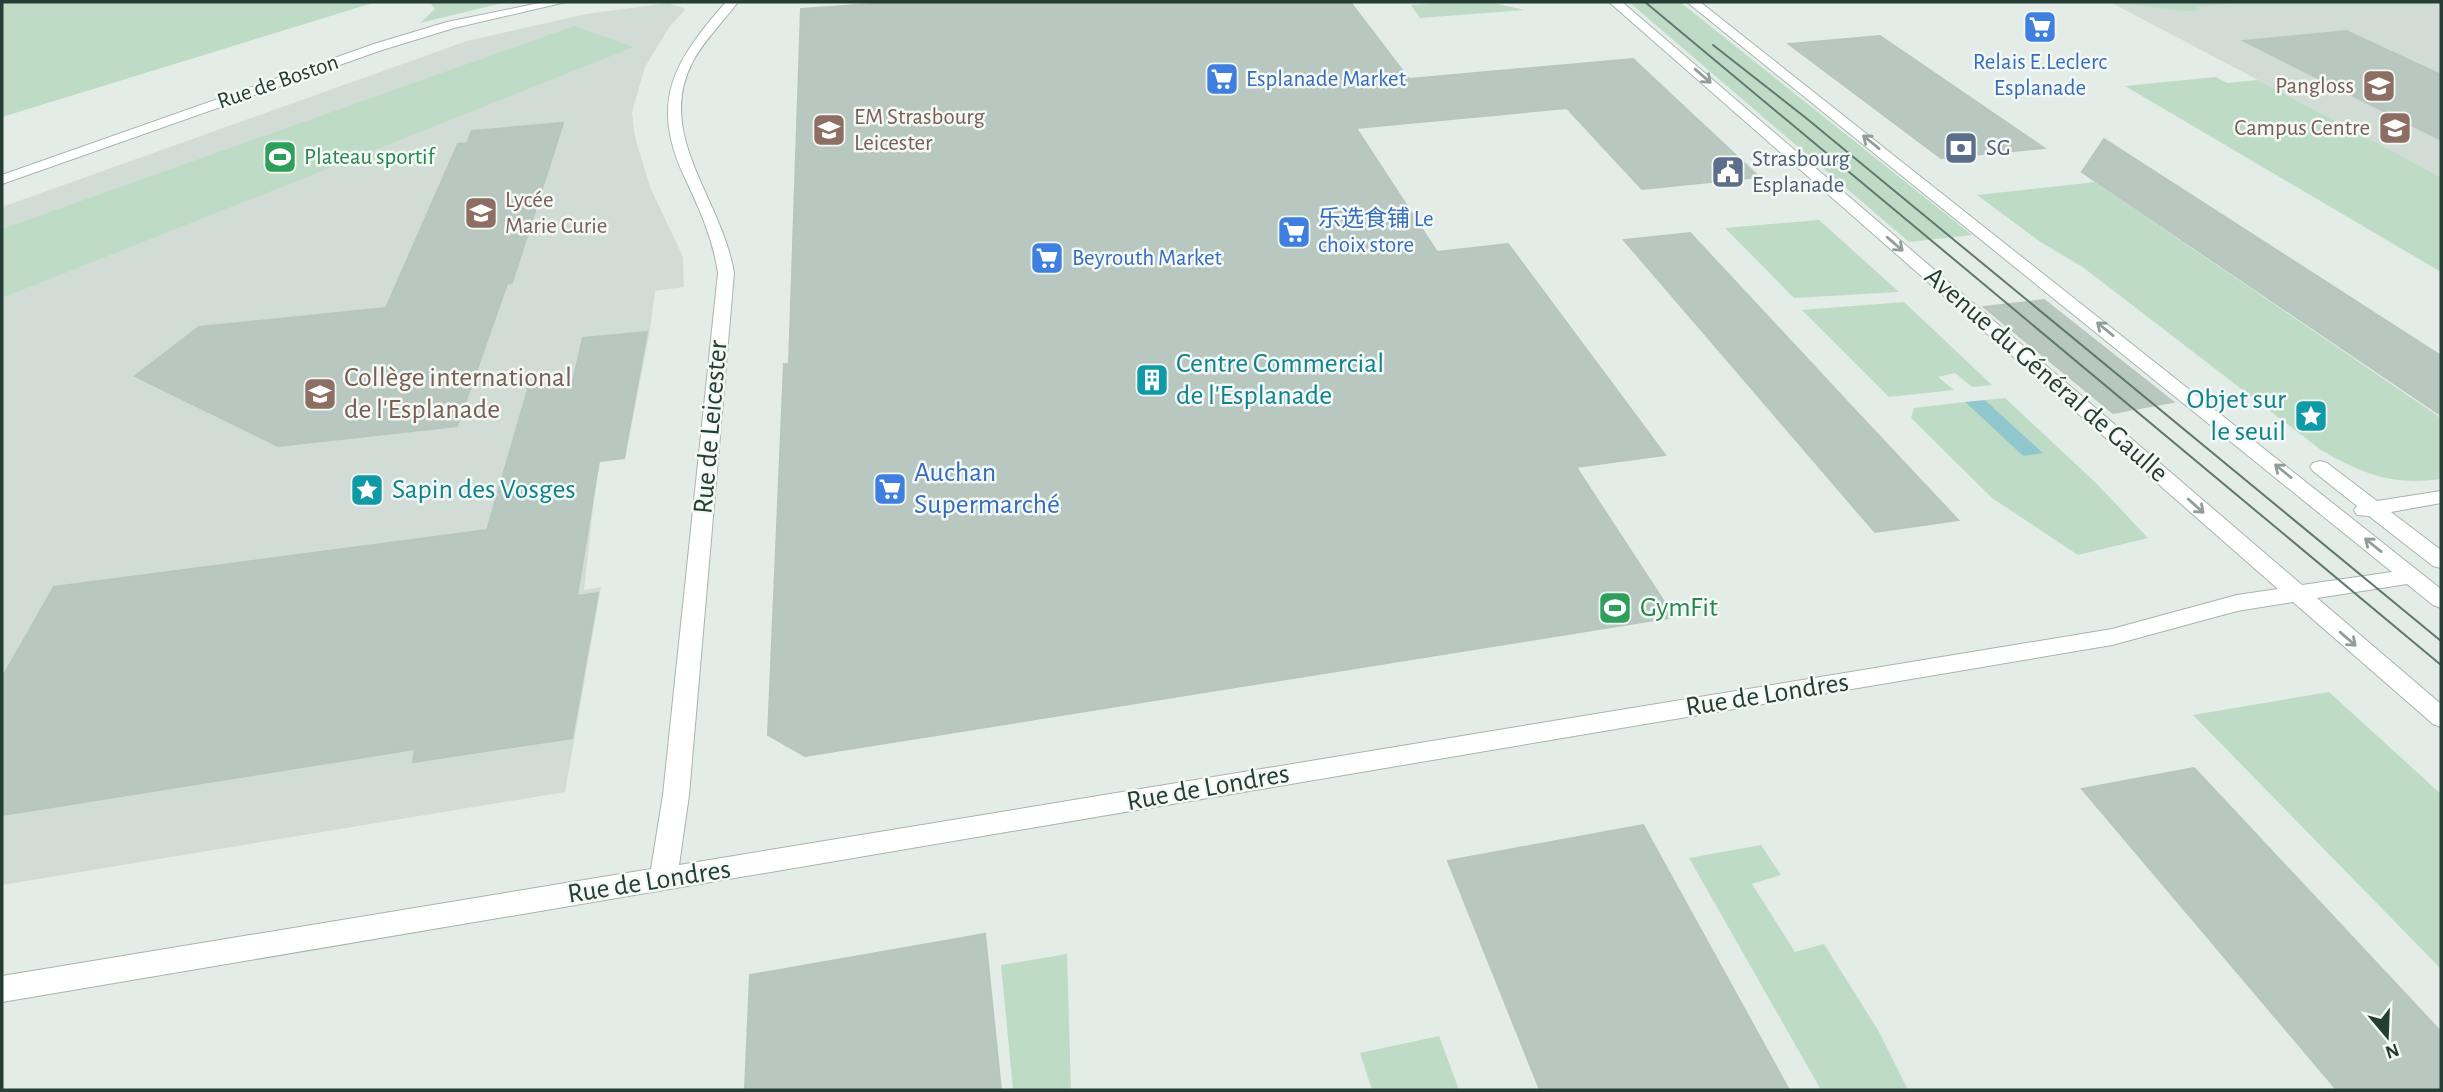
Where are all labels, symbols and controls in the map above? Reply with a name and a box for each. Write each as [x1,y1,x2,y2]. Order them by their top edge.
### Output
supermarket icon: Relais E.Leclerc Esplanade [2021,8,2059,46]
street label: Rue de Boston [214,51,342,113]
place label: Relais E.Leclerc Esplanade [1973,51,2107,100]
supermarket icon: Esplanade Market [1203,60,1241,98]
school or university icon: Pangloss [2360,67,2398,105]
place label: Esplanade Market [1246,68,1407,91]
one-way arrow [1694,68,1712,84]
place label: Pangloss [2275,75,2354,98]
place label: EM Strasbourg Leicester [854,106,986,155]
school or university icon: Campus Centre [2376,109,2414,147]
school or university icon: EM Strasbourg Leicester [810,111,848,149]
place label: Campus Centre [2234,117,2370,140]
bank icon: SG [1942,129,1980,167]
one-way arrow [1862,135,1880,150]
place label: SG [1986,137,2011,160]
sports icon: Plateau sportif [261,138,299,176]
place label: Plateau sportif [304,146,437,169]
place label: Strasbourg Esplanade [1752,148,1851,197]
public building icon: Strasbourg Esplanade [1709,153,1747,191]
place label: Lycée Marie Curie [505,189,607,238]
school or university icon: Lycée Marie Curie [462,194,500,232]
place label: 乐选食铺 Le choix store [1318,206,1434,257]
supermarket icon: 乐选食铺 Le choix store [1275,213,1313,251]
one-way arrow [1885,236,1903,252]
supermarket icon: Beyrouth Market [1028,239,1066,277]
place label: Beyrouth Market [1072,247,1223,270]
street label: Avenue du Général de Gaulle [1919,262,2173,488]
one-way arrow [2096,321,2114,337]
street label: Rue de Leicester [689,339,733,515]
place label: Centre Commercial de l'Esplanade [1176,350,1384,410]
building icon: Centre Commercial de l'Esplanade [1133,361,1171,399]
place label: Collège international de l'Esplanade [344,364,572,424]
school or university icon: Collège international de l'Esplanade [301,375,339,413]
place label: Objet sur le seuil [2187,386,2286,446]
place icon: Objet sur le seuil [2292,397,2330,435]
place label: Auchan Supermarché [914,459,1060,519]
one-way arrow [2274,463,2292,478]
supermarket icon: Auchan Supermarché [871,470,909,508]
place icon: Sapin des Vosges [348,471,386,509]
place label: Sapin des Vosges [392,476,576,504]
one-way arrow [2187,497,2204,514]
one-way arrow [2365,538,2383,553]
sports icon: GymFit [1596,589,1634,627]
place label: GymFit [1640,594,1718,622]
one-way arrow [2339,631,2357,647]
street label: Rue de Londres [1683,668,1851,722]
street label: Rue de Londres [1124,760,1292,816]
street label: Rue de Londres [565,855,733,909]
north arrow [2352,1001,2422,1071]
text: N [2383,1040,2401,1062]

